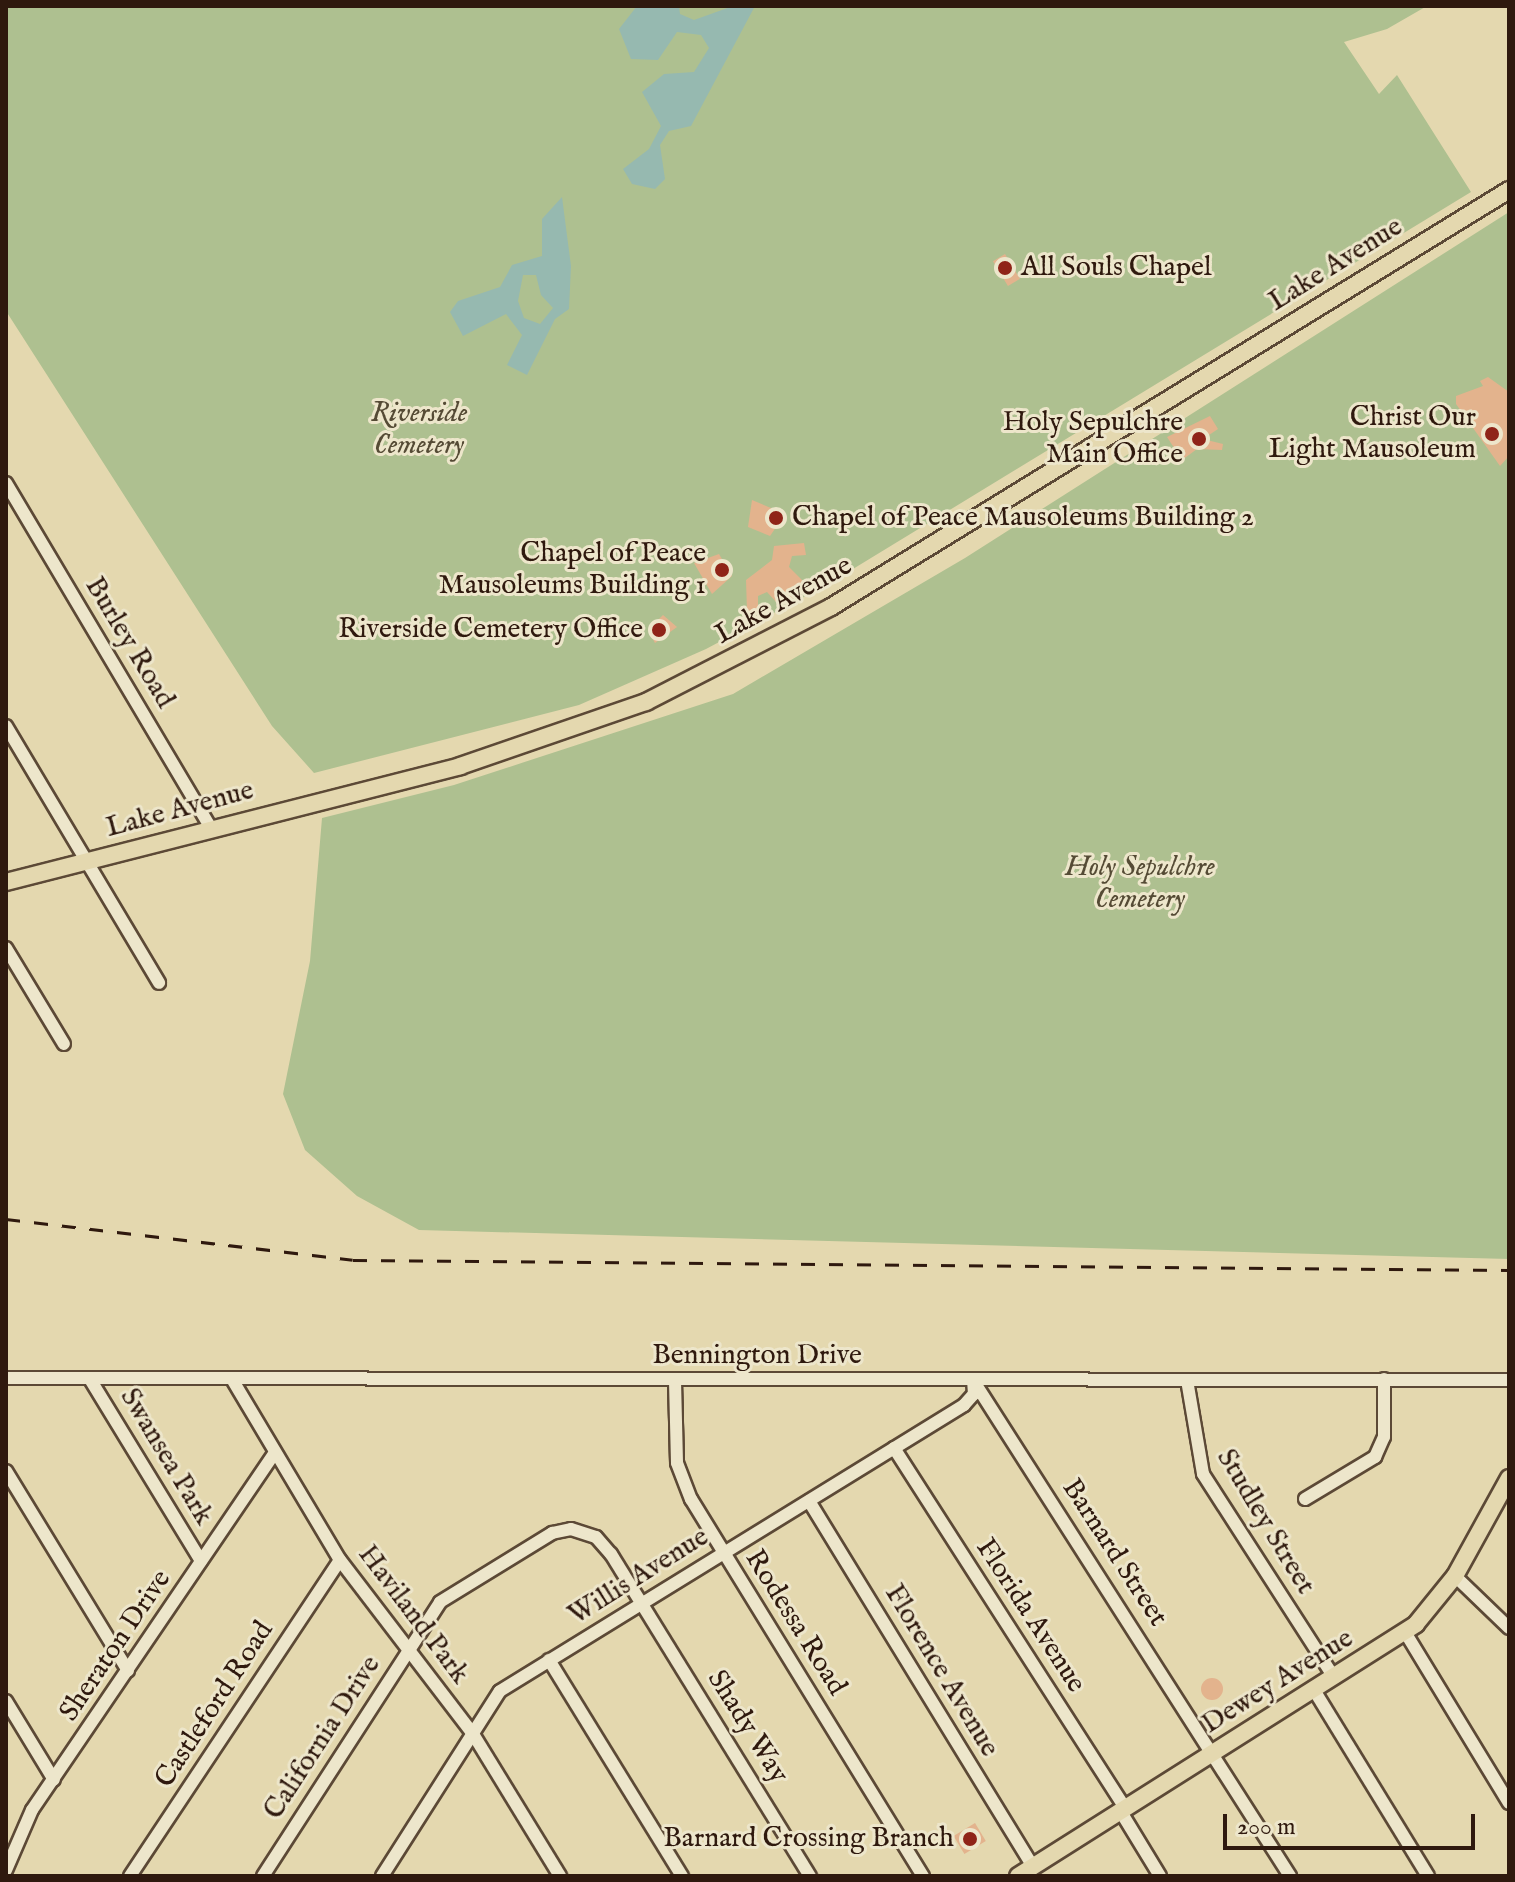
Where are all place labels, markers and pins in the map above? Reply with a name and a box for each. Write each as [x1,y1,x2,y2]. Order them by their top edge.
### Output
place label: All Souls Chapel [1021,251,1212,285]
marker: All Souls Chapel [996,259,1014,277]
place label: Christ Our Light Mausoleum [1269,401,1476,467]
place label: Holy Sepulchre Main Office [1003,406,1183,472]
marker: Christ Our Light Mausoleum [1483,425,1501,443]
marker: Holy Sepulchre Main Office [1190,430,1208,448]
place label: Chapel of Peace Mausoleums Building 2 [792,501,1254,535]
marker: Chapel of Peace Mausoleums Building 2 [767,509,785,527]
place label: Chapel of Peace Mausoleums Building 1 [439,537,706,603]
marker: Chapel of Peace Mausoleums Building 1 [713,561,731,579]
place label: Riverside Cemetery Office [338,613,643,647]
marker: Riverside Cemetery Office [650,621,668,639]
place label: Barnard Crossing Branch [663,1822,954,1856]
marker: Barnard Crossing Branch [961,1830,979,1848]

